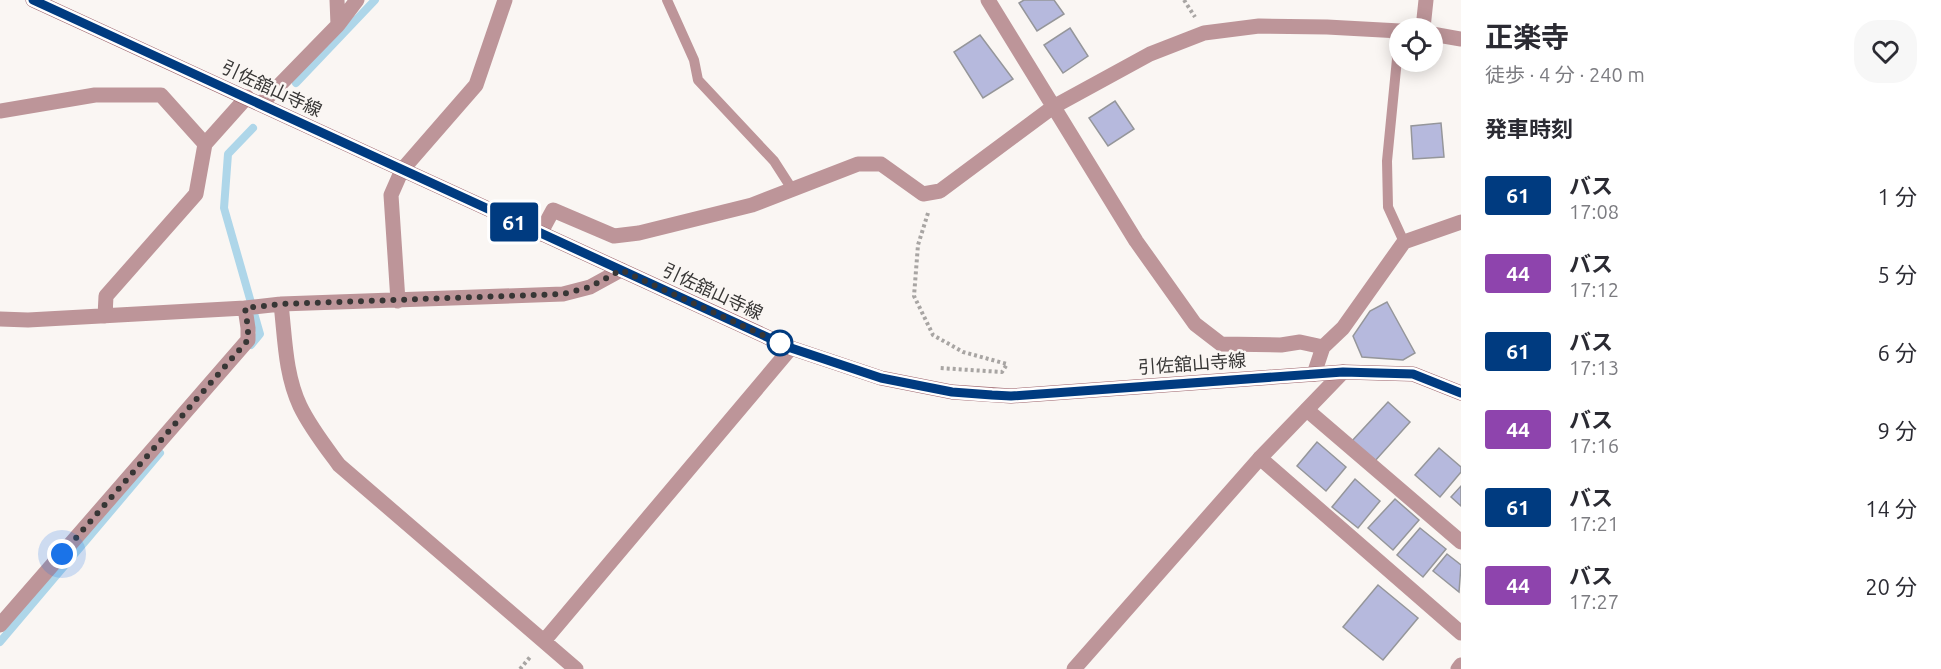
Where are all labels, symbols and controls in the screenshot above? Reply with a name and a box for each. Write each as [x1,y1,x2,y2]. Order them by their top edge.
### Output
map controls [1389,18,1443,72]
button: locate [1389,18,1443,72]
button: heart [1854,20,1917,83]
text: 正楽寺 [1485,21,1569,52]
street label: 引佐舘山寺線 [219,56,325,120]
text: 徒歩 · 4 分 · 240 m [1485,63,1645,86]
text: 発車時刻 [1485,116,1573,141]
text: バス [1569,173,1613,198]
text: 61 [1506,183,1530,207]
text: 1 分 [1878,184,1917,209]
text: 17:08 [1569,200,1619,223]
line badge: 61 [487,202,541,242]
text: 61 [502,210,526,234]
text: バス [1569,251,1613,276]
street label: 引佐舘山寺線 [660,259,766,323]
text: 44 [1506,261,1530,285]
text: 5 分 [1878,262,1917,287]
text: 17:12 [1569,278,1619,301]
text: バス [1569,329,1613,354]
unlabelled marker [767,330,793,356]
text: 61 [1506,339,1530,363]
text: 6 分 [1878,340,1917,365]
street label: 引佐舘山寺線 [1137,349,1247,377]
text: 17:13 [1569,356,1619,379]
text: バス [1569,407,1613,432]
text: 44 [1506,417,1530,441]
text: 9 分 [1878,418,1917,443]
text: 17:16 [1569,434,1619,457]
text: バス [1569,485,1613,510]
text: 61 [1506,495,1530,519]
text: 14 分 [1865,496,1917,521]
text: 17:21 [1569,512,1619,535]
your location [47,539,77,569]
text: バス [1569,563,1613,588]
text: 44 [1506,573,1530,597]
text: 20 分 [1865,574,1917,599]
text: 17:27 [1569,590,1619,613]

